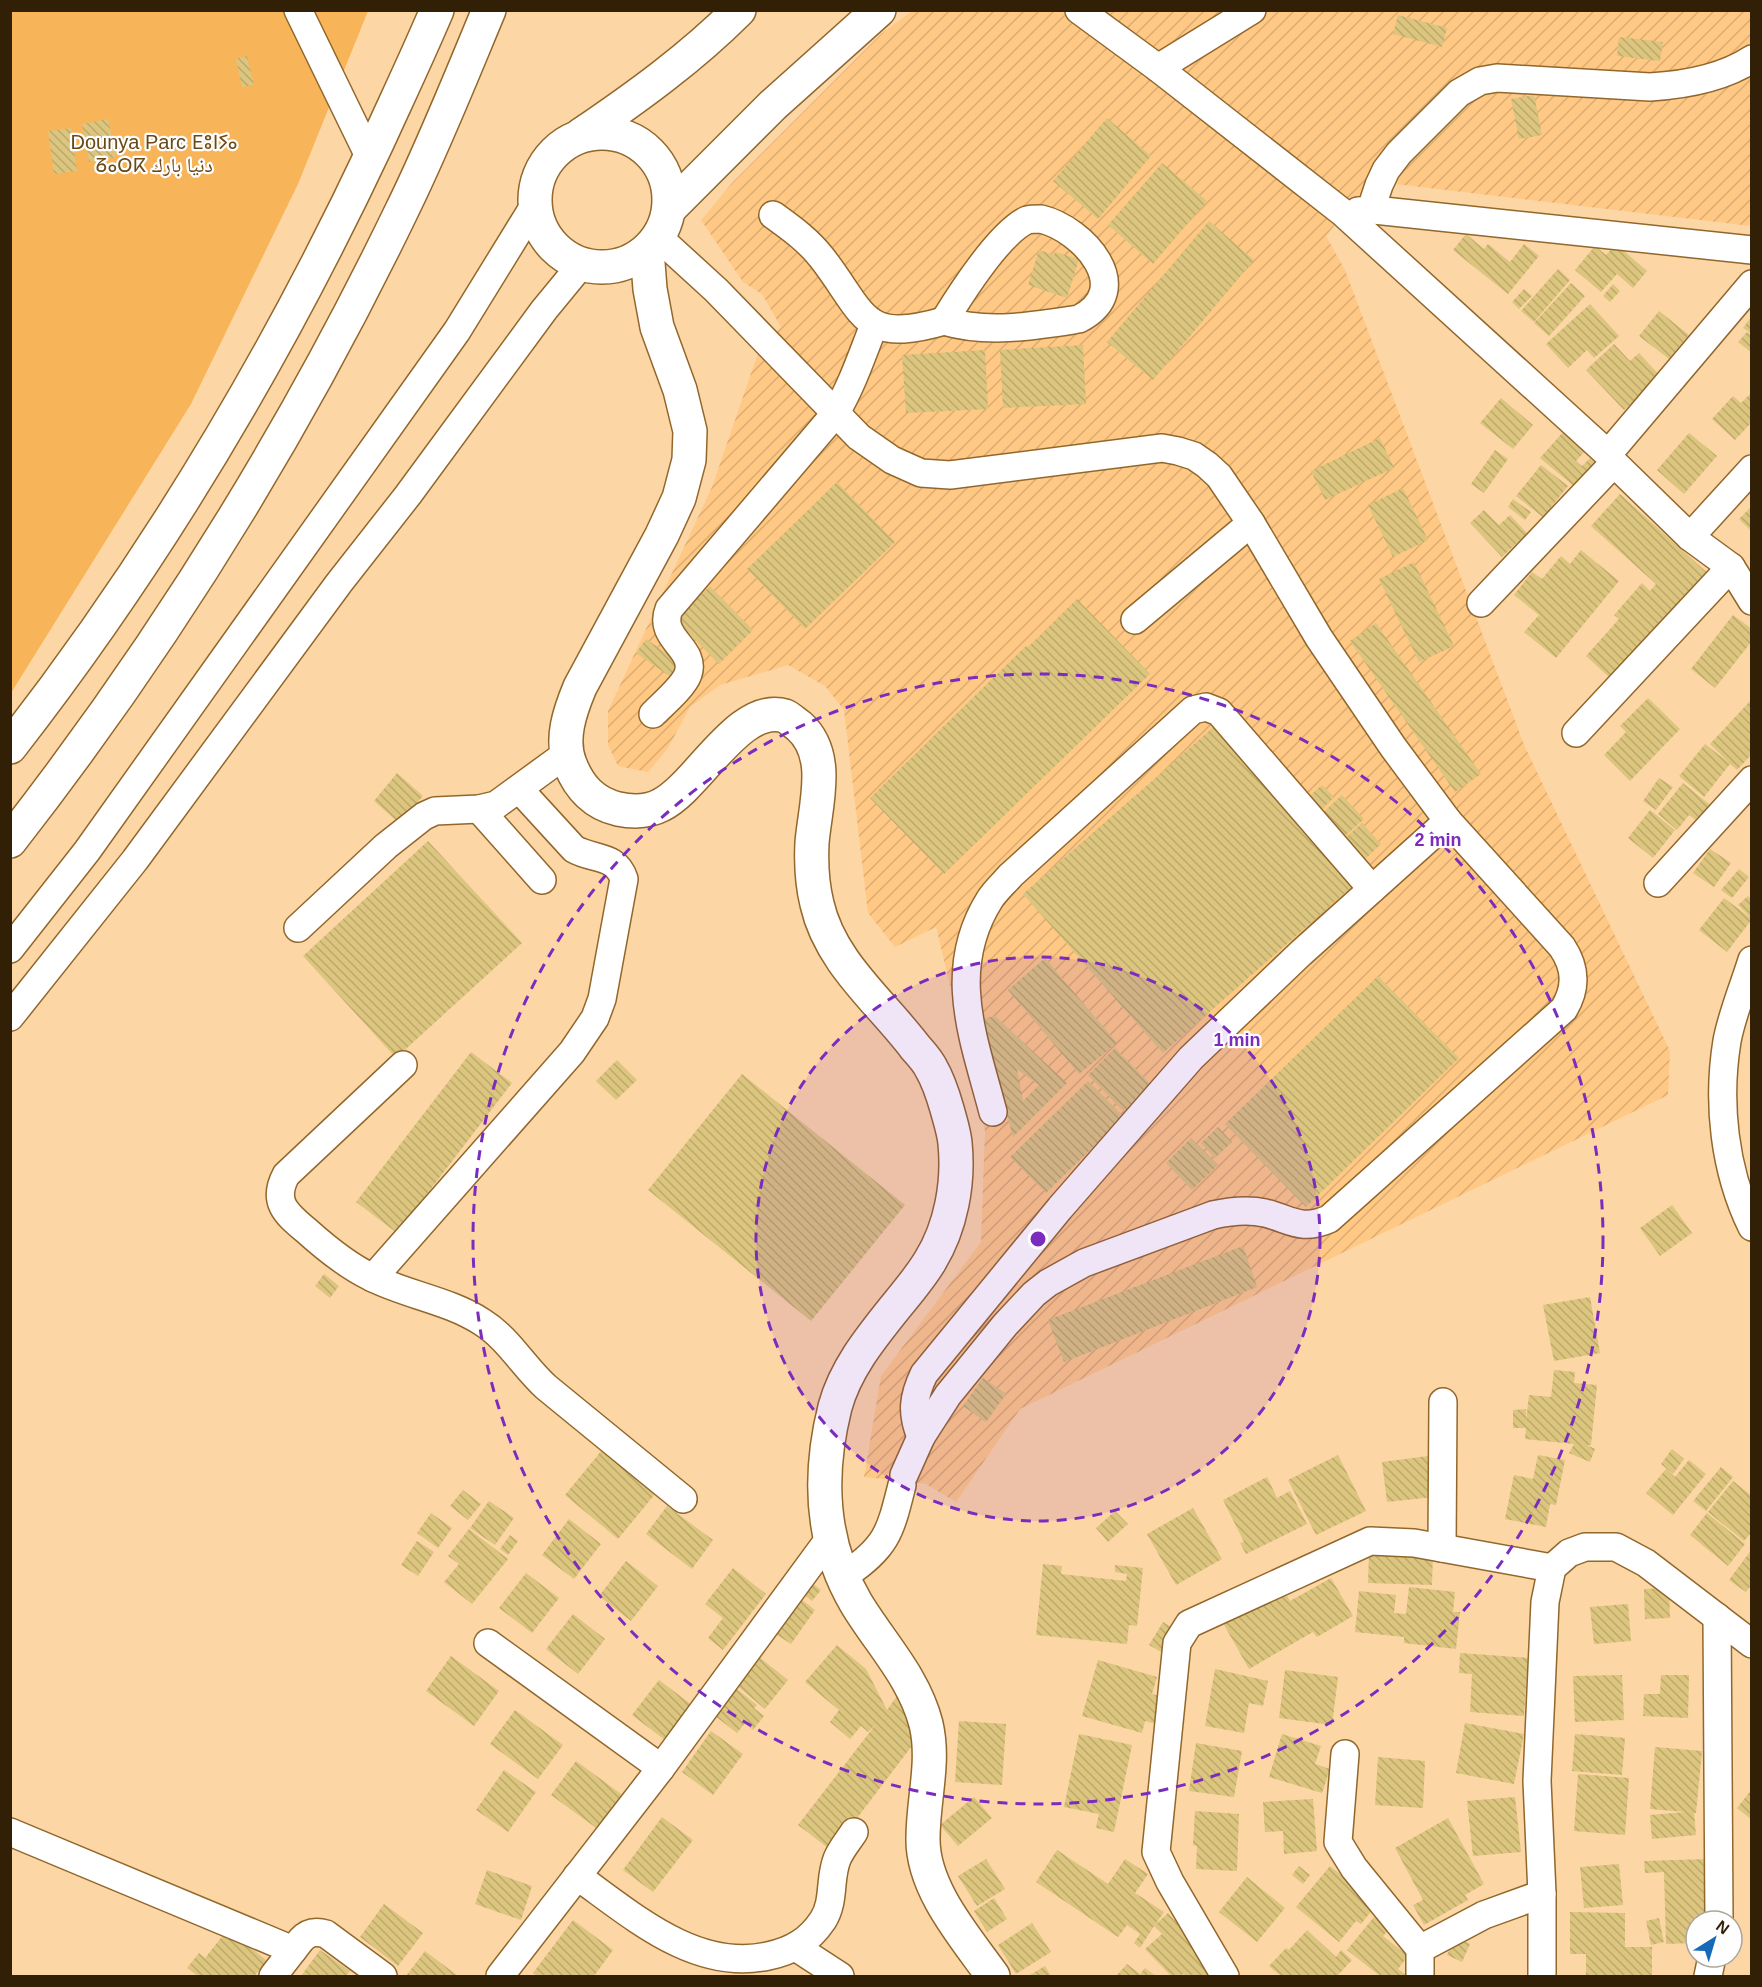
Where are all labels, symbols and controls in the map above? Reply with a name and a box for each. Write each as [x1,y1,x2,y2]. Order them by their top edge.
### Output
park label: Dounya Parc ⴹⵓⵏⵢⴰ ⵒⴰⵔⴽ دنيا بارك [70,131,238,177]
text: 2 min [1414,830,1462,850]
text: 1 min [1213,1030,1261,1050]
centre of rings [1028,1229,1048,1249]
north arrow [1684,1909,1744,1969]
text: N [1713,1917,1732,1938]

